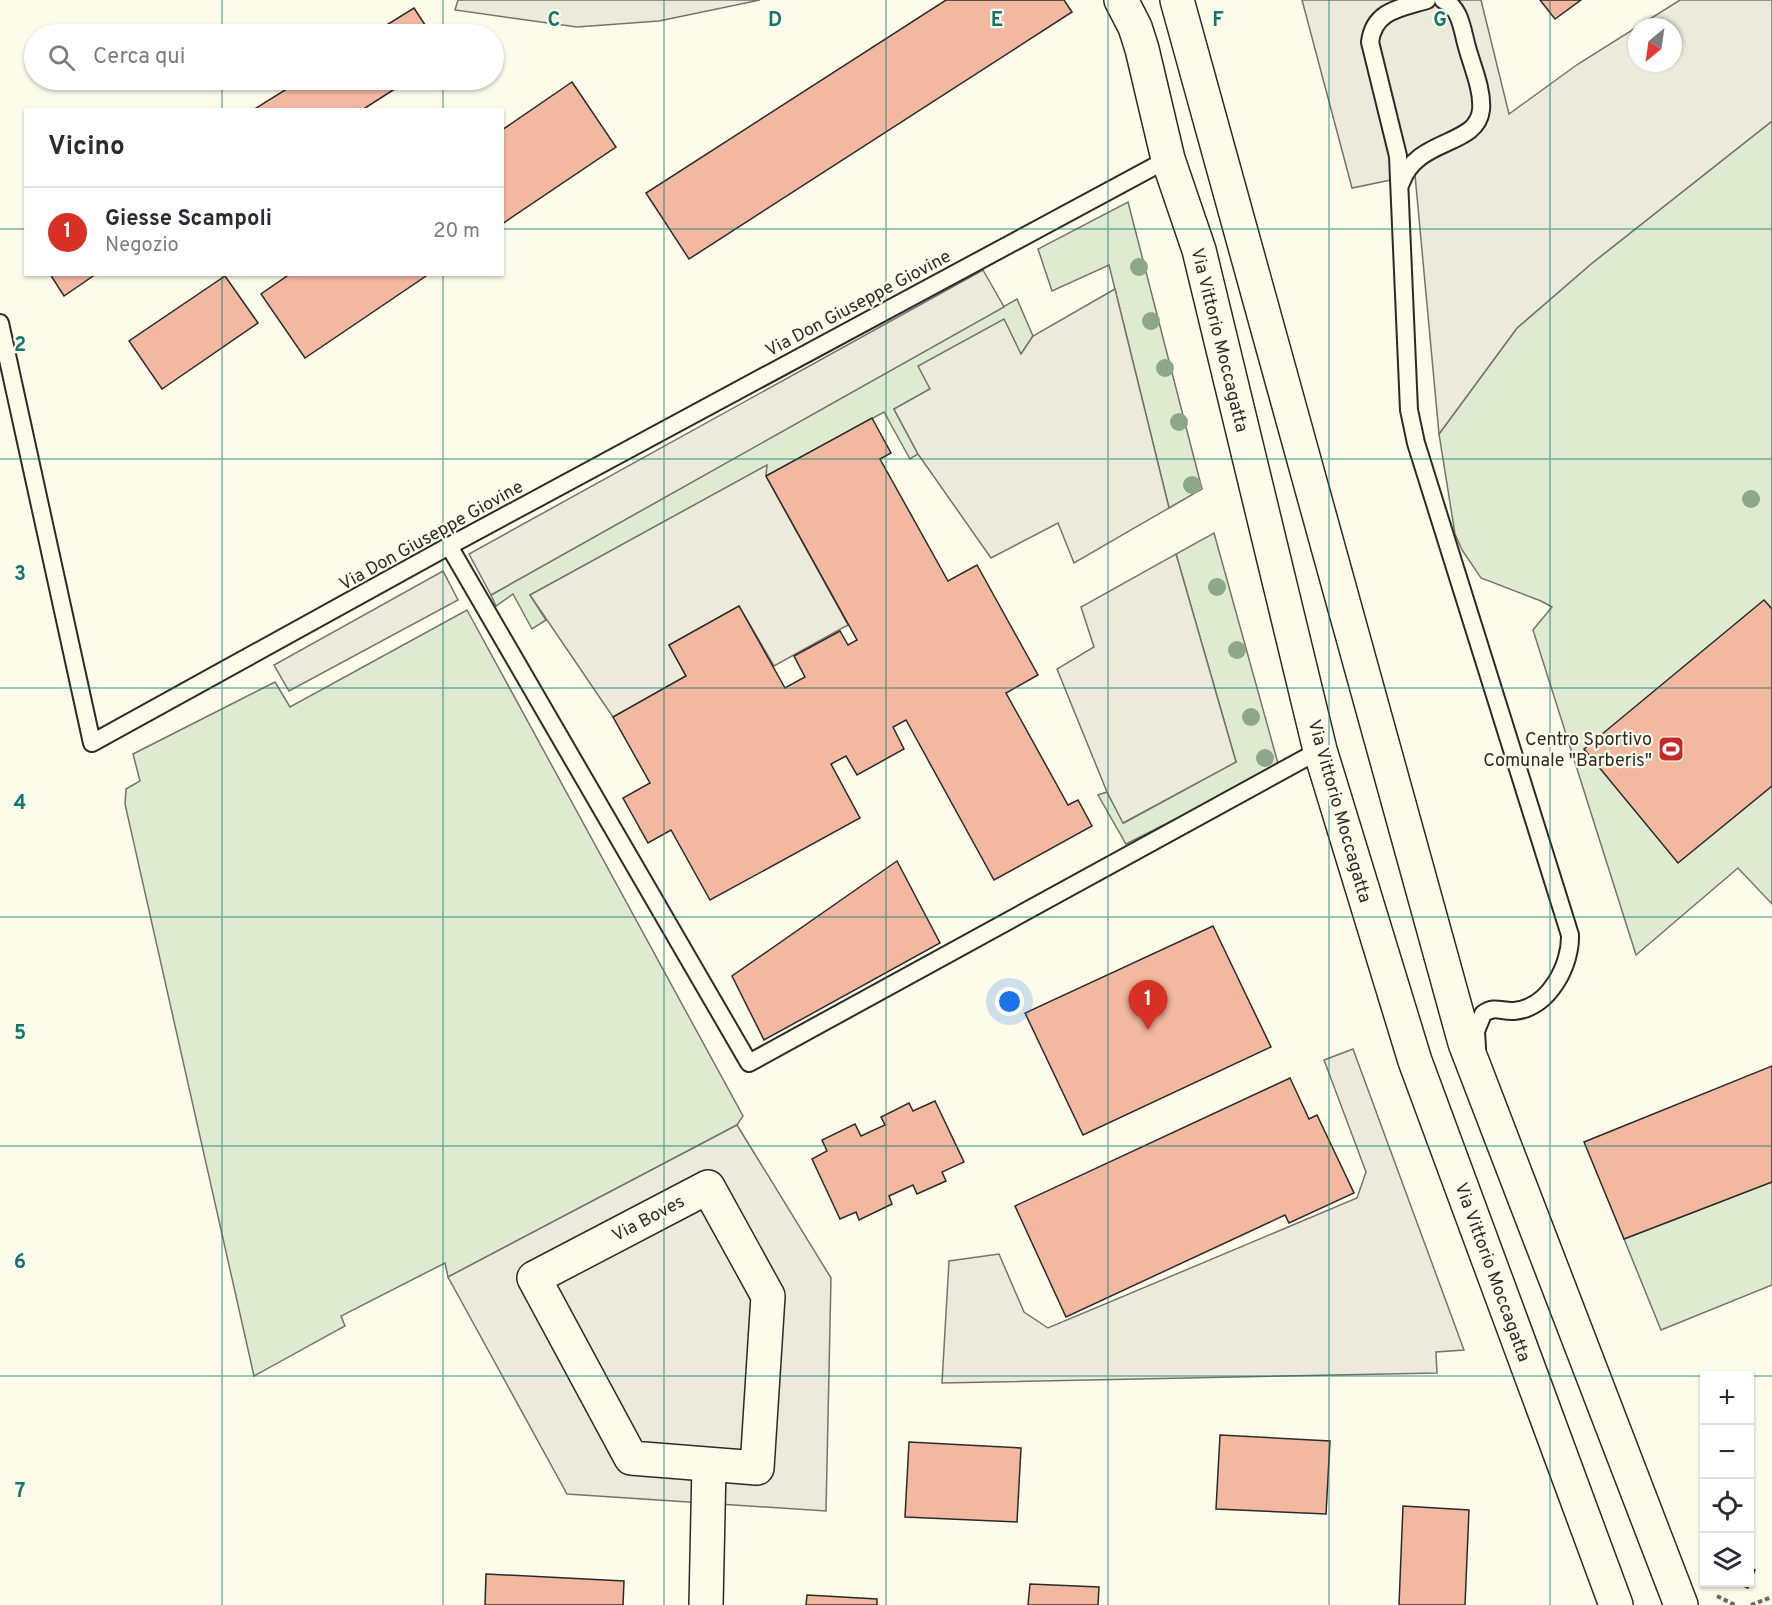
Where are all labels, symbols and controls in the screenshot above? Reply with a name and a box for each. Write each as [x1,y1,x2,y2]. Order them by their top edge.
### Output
text: C [548,8,560,34]
text: D [768,8,782,34]
text: E [991,8,1003,34]
text: F [1212,8,1224,34]
text: G [1433,8,1447,34]
north arrow [1628,18,1682,72]
search box [24,24,504,90]
icon: search [45,41,78,74]
text: Cerca qui [93,44,185,71]
text: Vicino [48,131,125,164]
text: Giesse Scampoli [105,206,272,233]
text: 1 [64,219,72,245]
text: 20 m [433,219,480,245]
text: Negozio [105,233,179,259]
street label: Via Don Giuseppe Giovine [762,246,955,363]
street label: Via Vittorio Moccagatta [1185,246,1253,435]
text: 2 [14,333,26,359]
street label: Via Don Giuseppe Giovine [336,476,528,597]
text: 3 [14,562,26,588]
street label: Via Vittorio Moccagatta [1301,717,1376,905]
place label: Centro Sportivo Comunale "Barberis" [1483,729,1652,773]
sports icon: Centro Sportivo Comunale "Barberis" [1656,734,1686,764]
text: 4 [14,791,26,817]
pin: 1 [1128,980,1168,1030]
your location [995,987,1024,1016]
text: 5 [14,1021,26,1047]
street label: Via Vittorio Moccagatta [1448,1180,1535,1365]
street label: Via Boves [608,1191,689,1248]
text: 6 [14,1250,26,1276]
map controls [1700,1371,1754,1587]
button: + [1700,1371,1754,1425]
button: − [1700,1425,1754,1479]
text: 7 [15,1479,25,1505]
button: locate [1700,1479,1754,1533]
button: layers [1700,1533,1754,1587]

